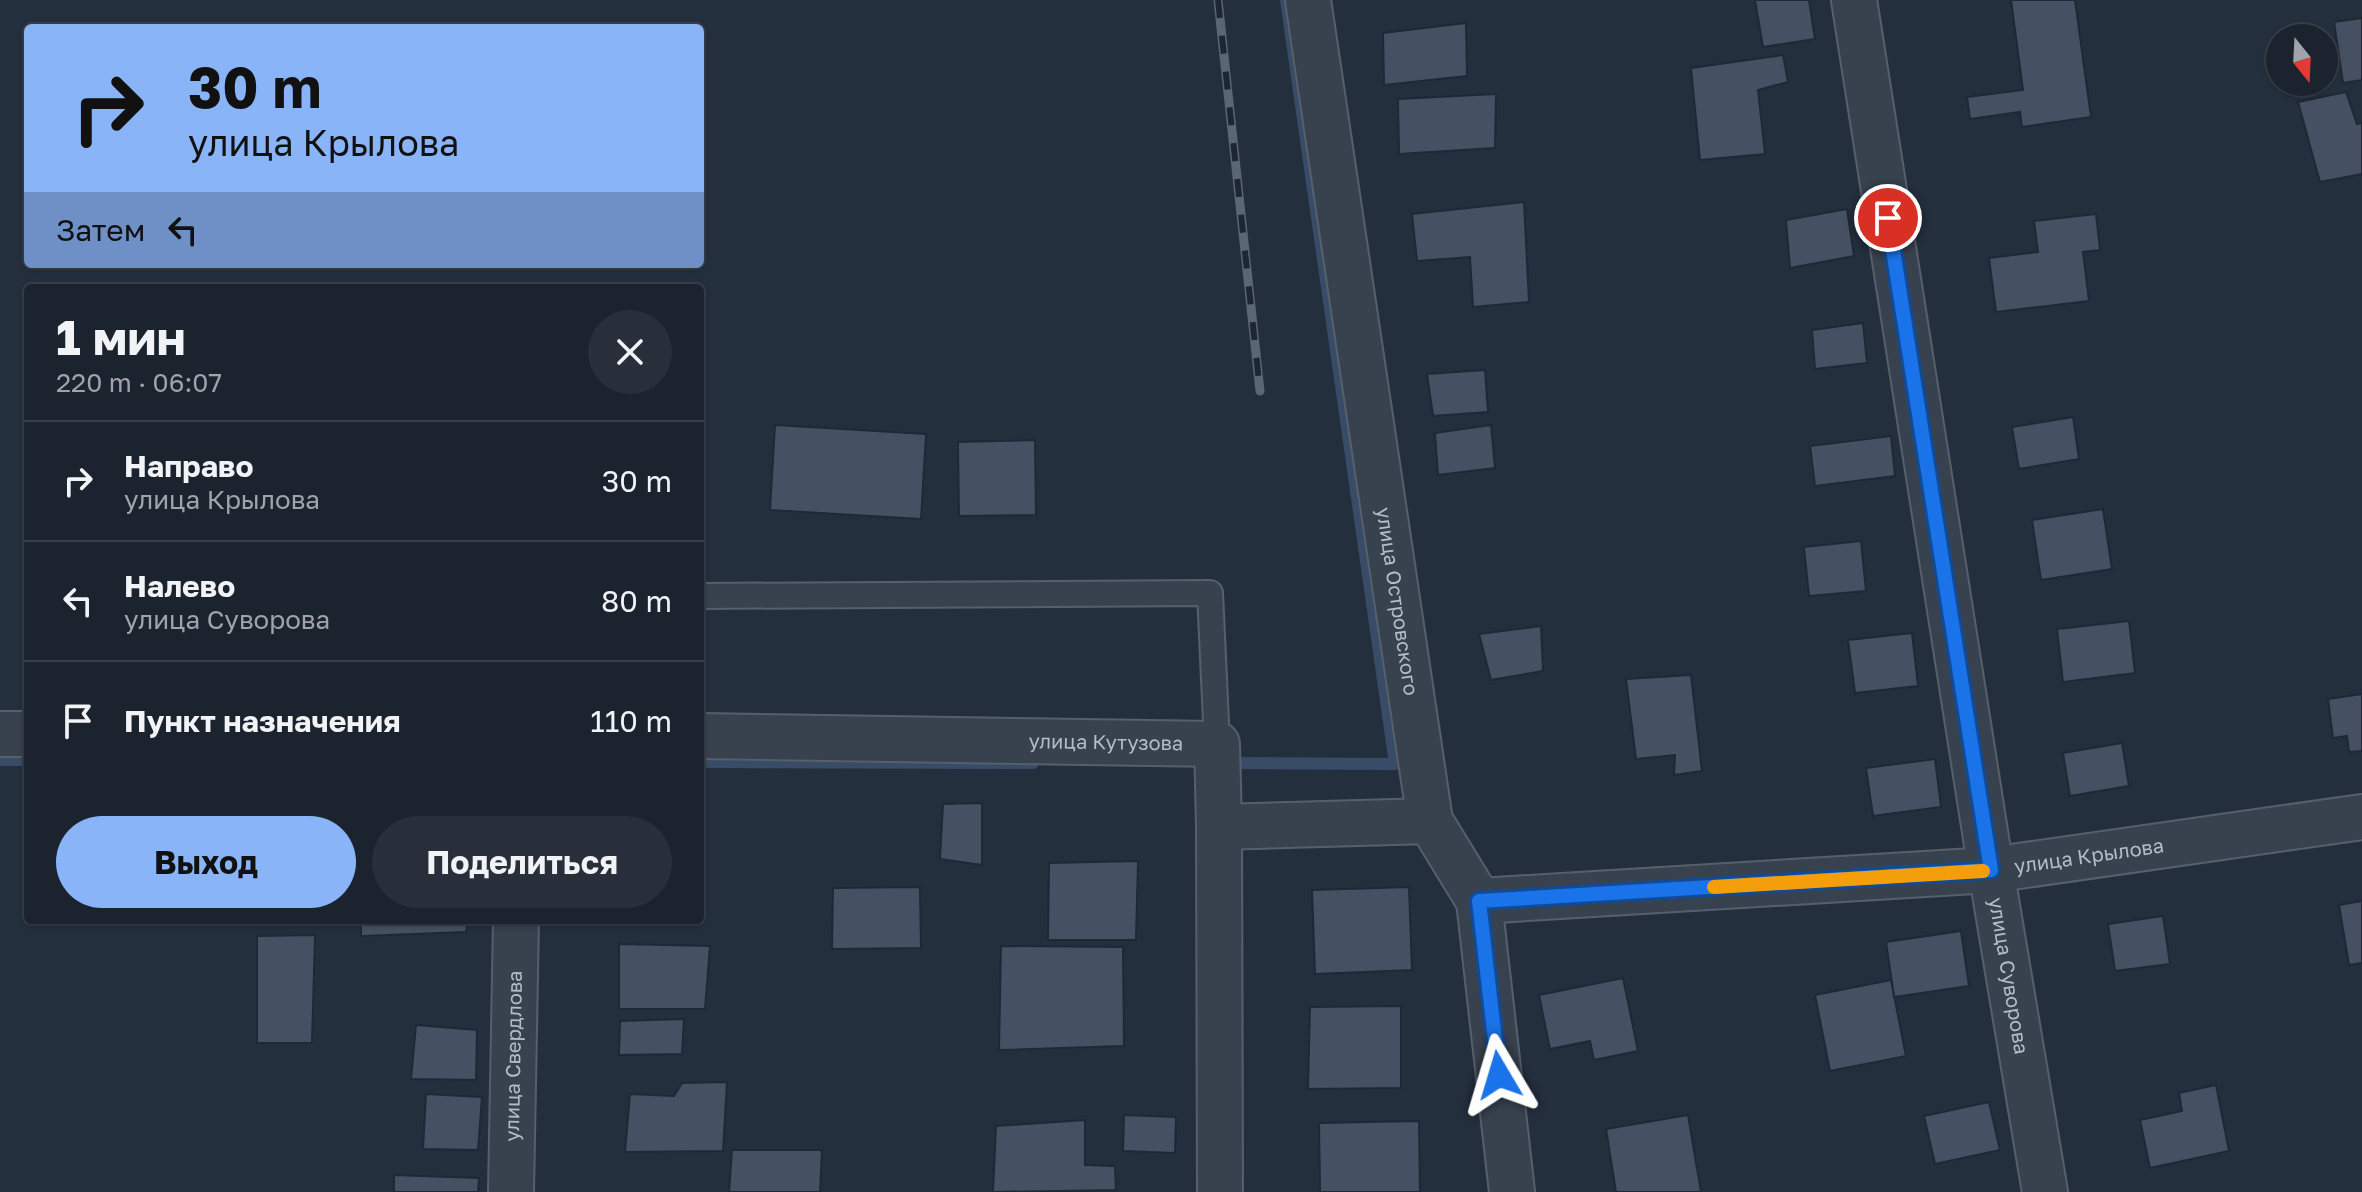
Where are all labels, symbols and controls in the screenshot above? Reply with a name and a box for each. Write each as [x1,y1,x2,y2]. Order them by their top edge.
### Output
north arrow [2266,24,2338,96]
map controls [2266,24,2338,96]
text: 30 m [188,53,322,120]
icon: right [56,56,160,160]
text: улица Крылова [188,121,459,164]
pin [1854,184,1922,252]
icon: arrive [1866,196,1910,240]
icon: left [161,208,205,252]
text: Затем [56,212,145,248]
text: 1 мин [56,308,186,366]
button: close [588,310,672,394]
text: 220 m · 06:07 [56,367,222,398]
text: Направо [124,448,253,484]
icon: right [56,459,100,503]
text: 30 m [602,463,672,499]
text: улица Крылова [124,484,320,515]
street label: улица Островского [1373,506,1424,697]
text: Налево [124,568,235,604]
icon: left [56,579,100,623]
text: 80 m [601,583,672,619]
text: улица Суворова [124,604,330,635]
icon: arrive [56,699,100,743]
text: Пункт назначения [124,703,401,739]
text: 110 m [590,703,672,739]
street label: улица Кутузова [1028,728,1183,754]
button: Выход [56,816,356,908]
button: Поделиться [372,816,672,908]
street label: улица Крылова [2013,832,2165,878]
street label: улица Суворова [1985,895,2035,1056]
street label: улица Свердлова [499,970,526,1142]
position arrow [1457,1033,1541,1117]

